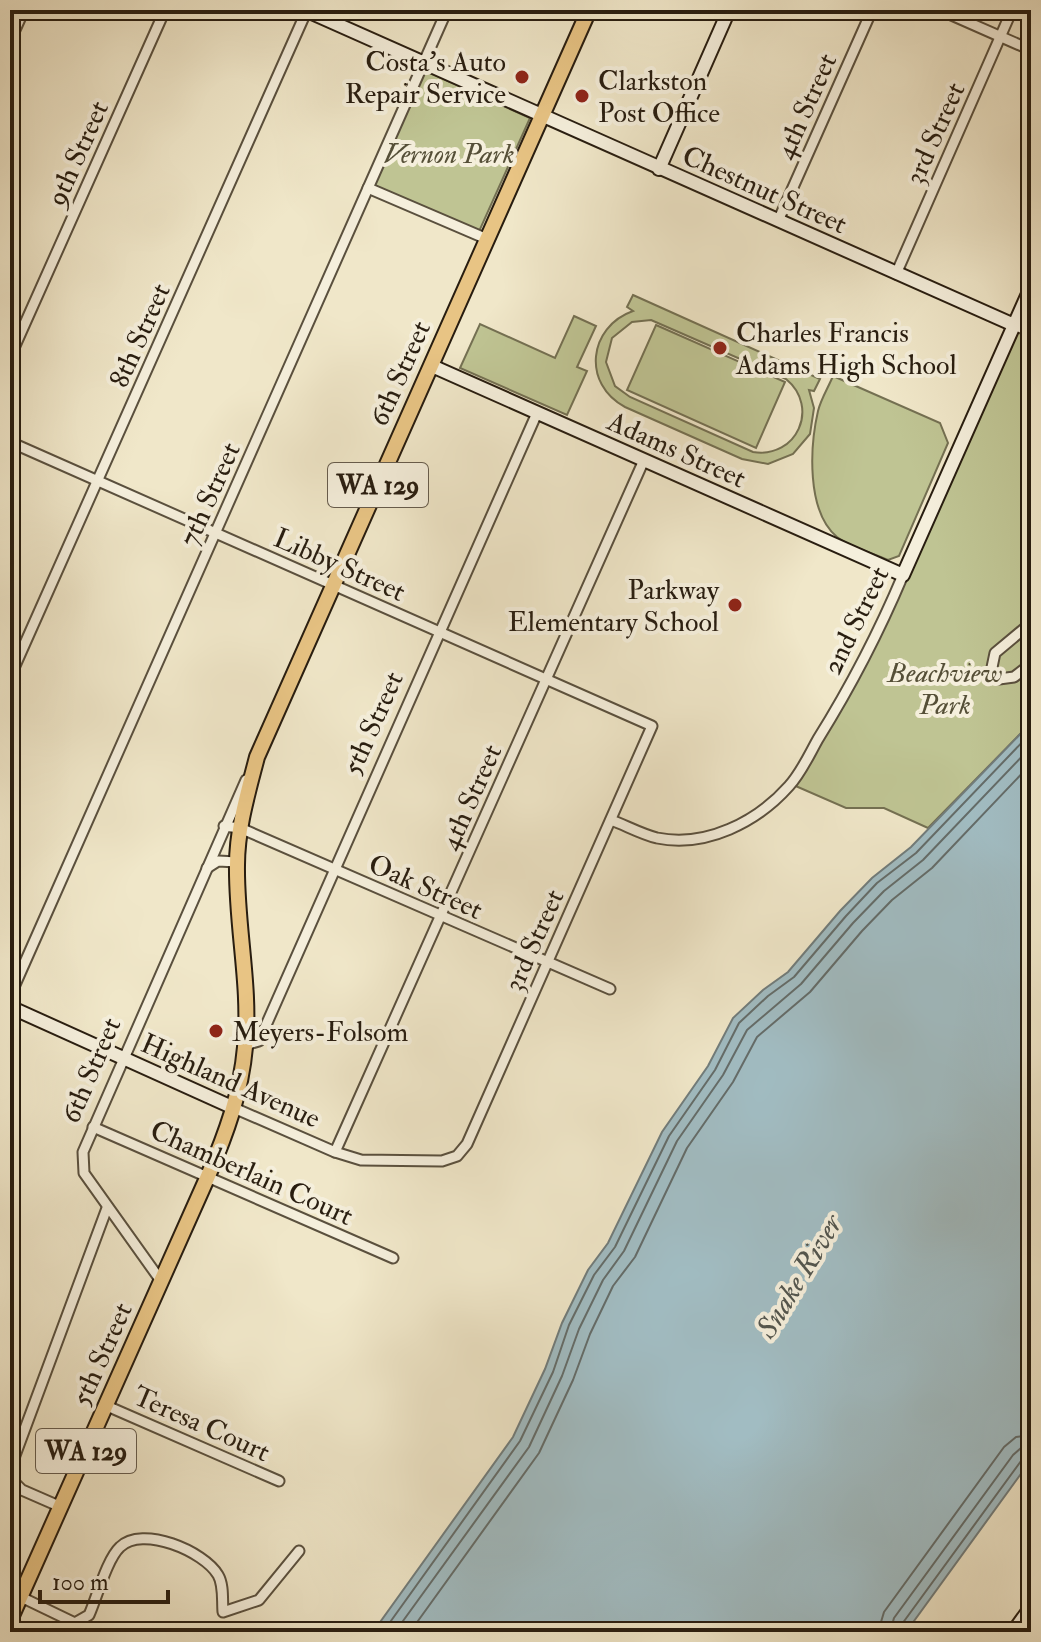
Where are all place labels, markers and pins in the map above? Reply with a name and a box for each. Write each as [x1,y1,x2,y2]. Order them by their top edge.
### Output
place label: Costa's Auto Repair Service [345,45,506,112]
place label: Clarkston Post Office [598,64,720,131]
marker: Costa's Auto Repair Service [513,68,531,86]
marker: Clarkston Post Office [573,87,591,105]
place label: Charles Francis Adams High School [735,316,957,383]
marker: Charles Francis Adams High School [711,339,729,357]
place label: Parkway Elementary School [508,573,720,640]
marker: Parkway Elementary School [726,596,744,614]
place label: Meyers-Folsom [232,1015,409,1050]
marker: Meyers-Folsom [207,1022,225,1040]

